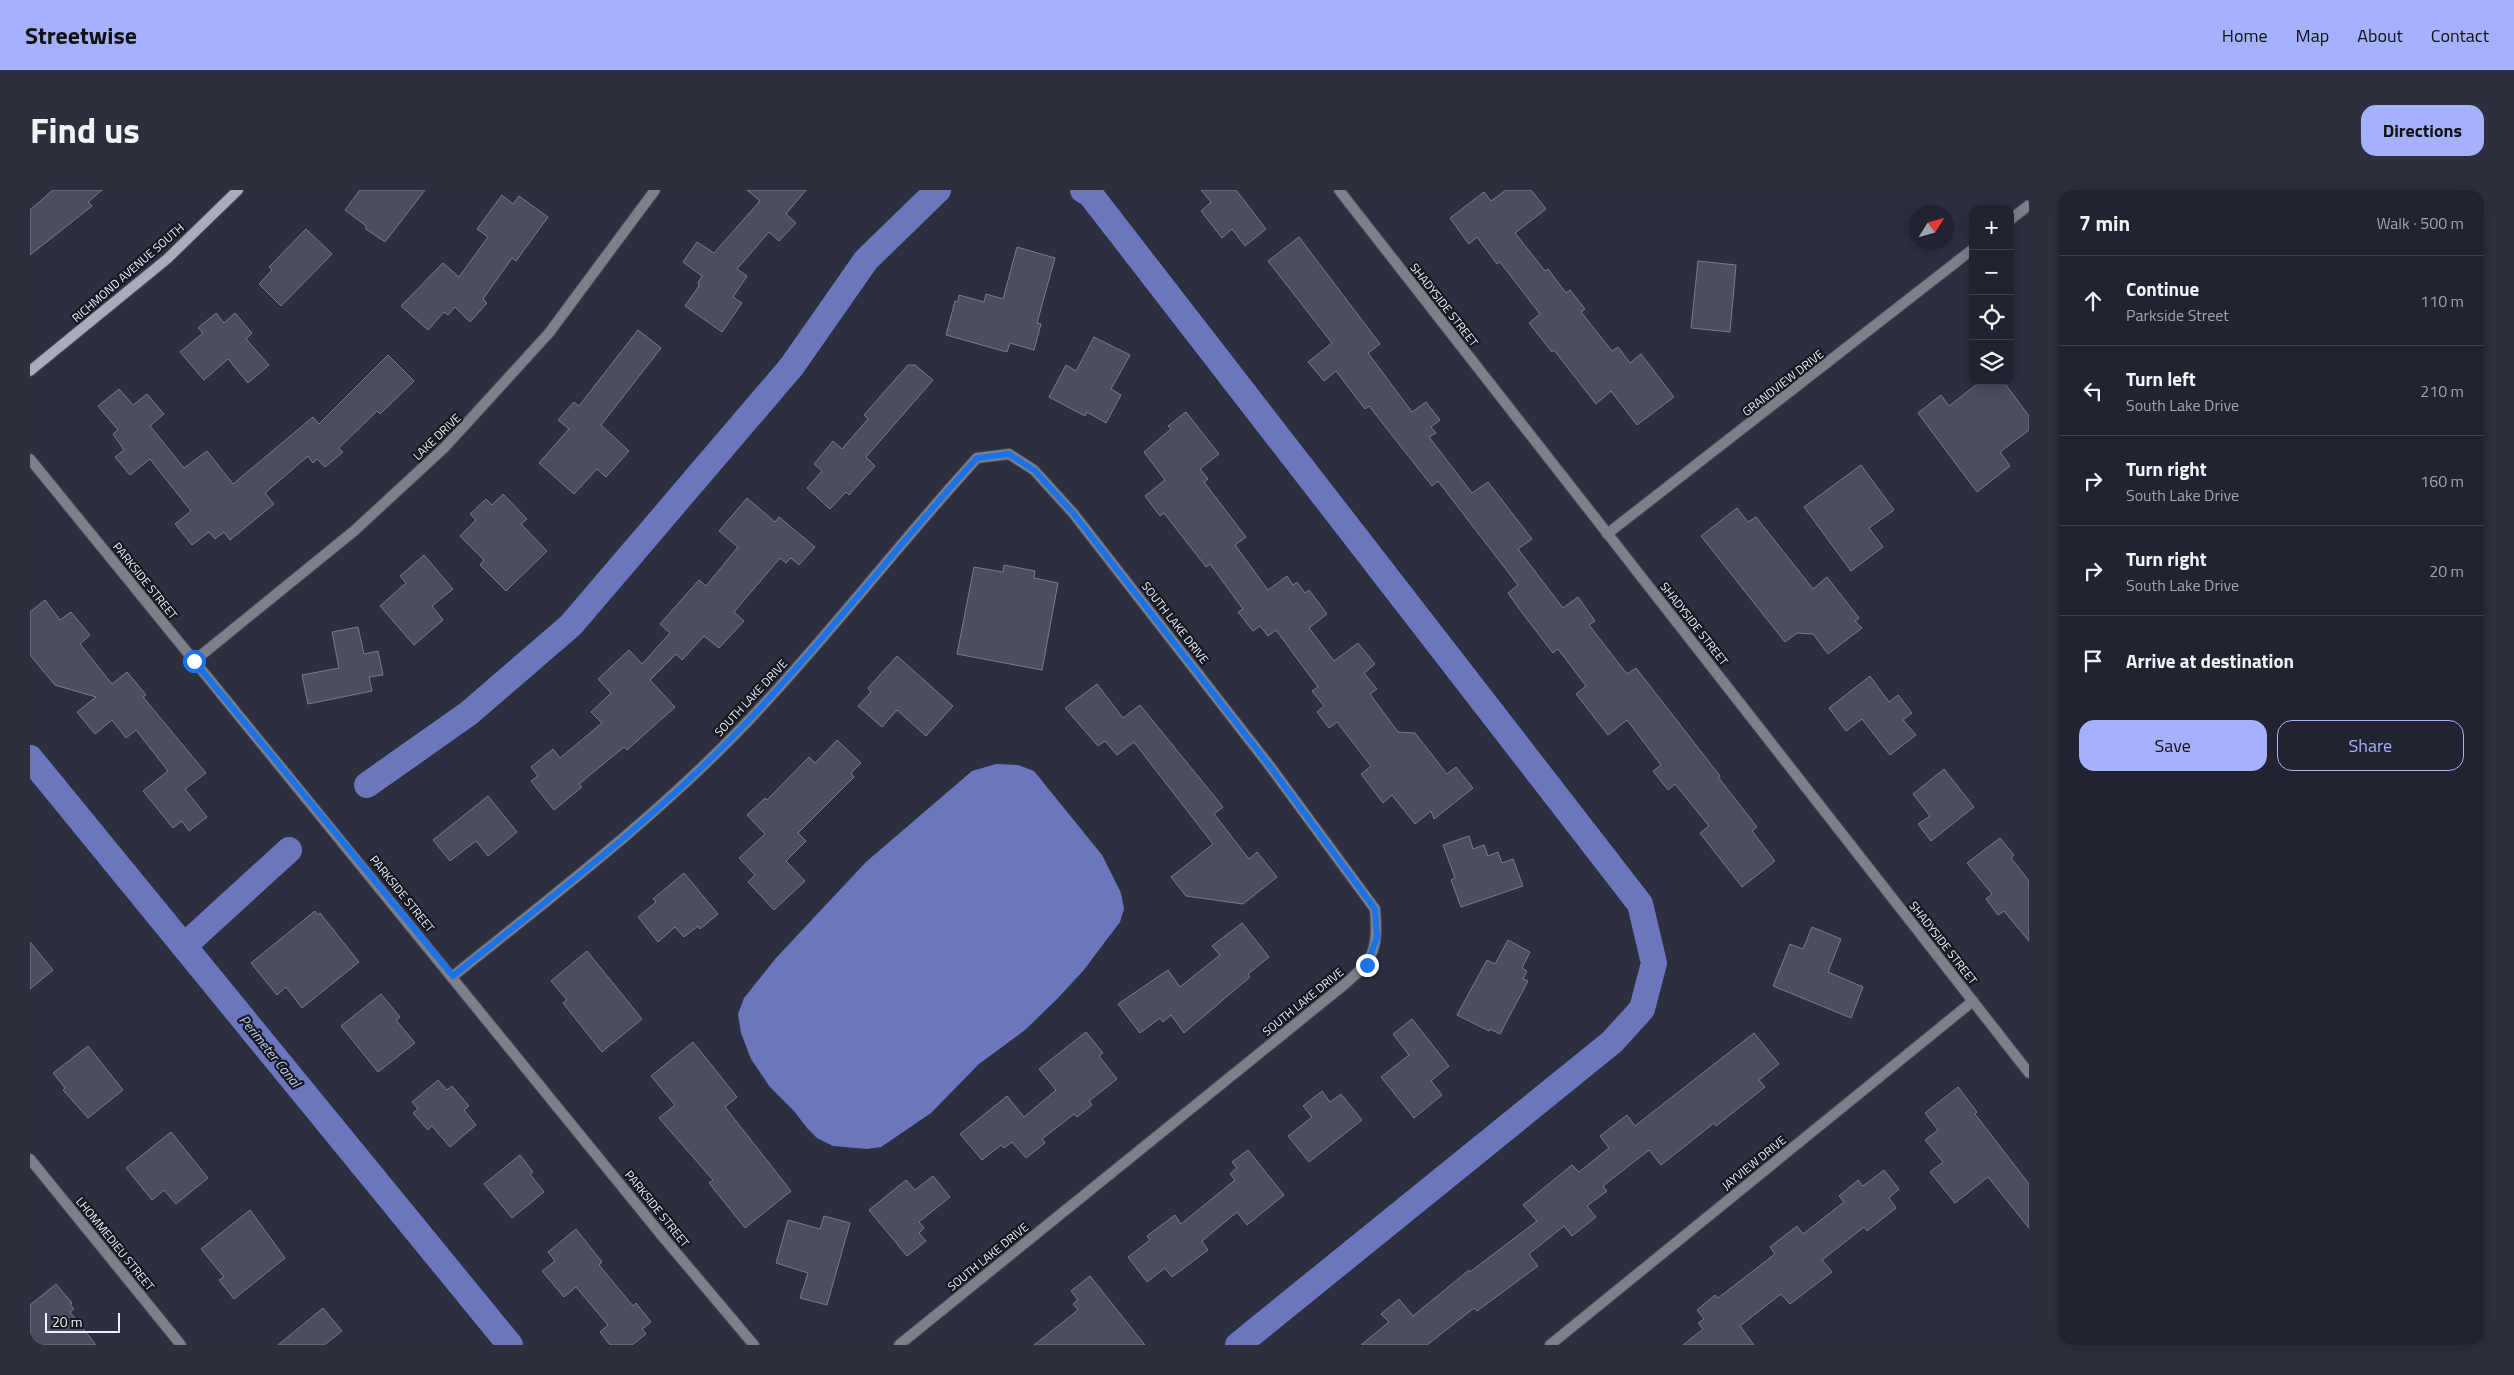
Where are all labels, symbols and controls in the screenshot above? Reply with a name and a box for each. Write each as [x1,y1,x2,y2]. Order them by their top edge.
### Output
text: Streetwise [25,17,137,53]
text: Home [2222,22,2268,49]
text: Map [2296,22,2329,49]
text: About [2357,22,2403,49]
text: Contact [2431,22,2489,49]
text: Find us [30,103,140,157]
button: Directions [2361,105,2484,156]
north arrow [1909,205,1954,250]
map controls [1969,205,2014,385]
button: + [1969,205,2014,250]
text: 7 min [2079,207,2130,239]
text: Walk · 500 m [2376,211,2464,235]
street label: RICHMOND AVENUE SOUTH [67,218,188,327]
button: − [1969,250,2014,295]
street label: SHADYSIDE STREET [1406,259,1484,351]
text: Continue [2126,274,2199,303]
icon: ahead [2079,287,2107,315]
text: 110 m [2420,289,2464,313]
button: locate [1969,295,2014,340]
text: Parkside Street [2126,303,2229,327]
button: layers [1969,340,2014,385]
street label: GRANDVIEW DRIVE [1738,344,1828,421]
text: Turn left [2126,364,2196,393]
icon: left [2079,377,2107,405]
text: 210 m [2420,379,2464,403]
text: South Lake Drive [2126,393,2239,417]
street label: LAKE DRIVE [408,408,465,465]
text: Turn right [2126,454,2207,483]
icon: right [2079,467,2107,495]
text: 160 m [2420,469,2464,493]
text: South Lake Drive [2126,483,2239,507]
street label: PARKSIDE STREET [108,538,183,624]
text: Turn right [2126,544,2207,573]
icon: right [2079,557,2107,585]
text: 20 m [2429,559,2464,583]
text: South Lake Drive [2126,573,2239,597]
street label: SOUTH LAKE DRIVE [1137,577,1214,668]
street label: SHADYSIDE STREET [1656,578,1734,670]
text: Arrive at destination [2126,646,2294,675]
icon: arrive [2079,647,2107,675]
route start [183,650,206,673]
street label: SOUTH LAKE DRIVE [710,654,792,741]
button: Save [2079,720,2267,771]
button: Share [2277,720,2464,771]
street label: PARKSIDE STREET [365,851,440,937]
street label: SHADYSIDE STREET [1905,897,1983,989]
route end [1356,954,1379,977]
street label: SOUTH LAKE DRIVE [1258,963,1348,1040]
water label: Perimeter Canal [235,1010,308,1093]
street label: JAYVIEW DRIVE [1717,1130,1790,1195]
street label: PARKSIDE STREET [620,1166,695,1252]
street label: LHOMMEDIEU STREET [71,1193,160,1295]
street label: SOUTH LAKE DRIVE [943,1218,1033,1295]
scale bar [45,1310,120,1333]
text: 20 m [52,1311,82,1332]

